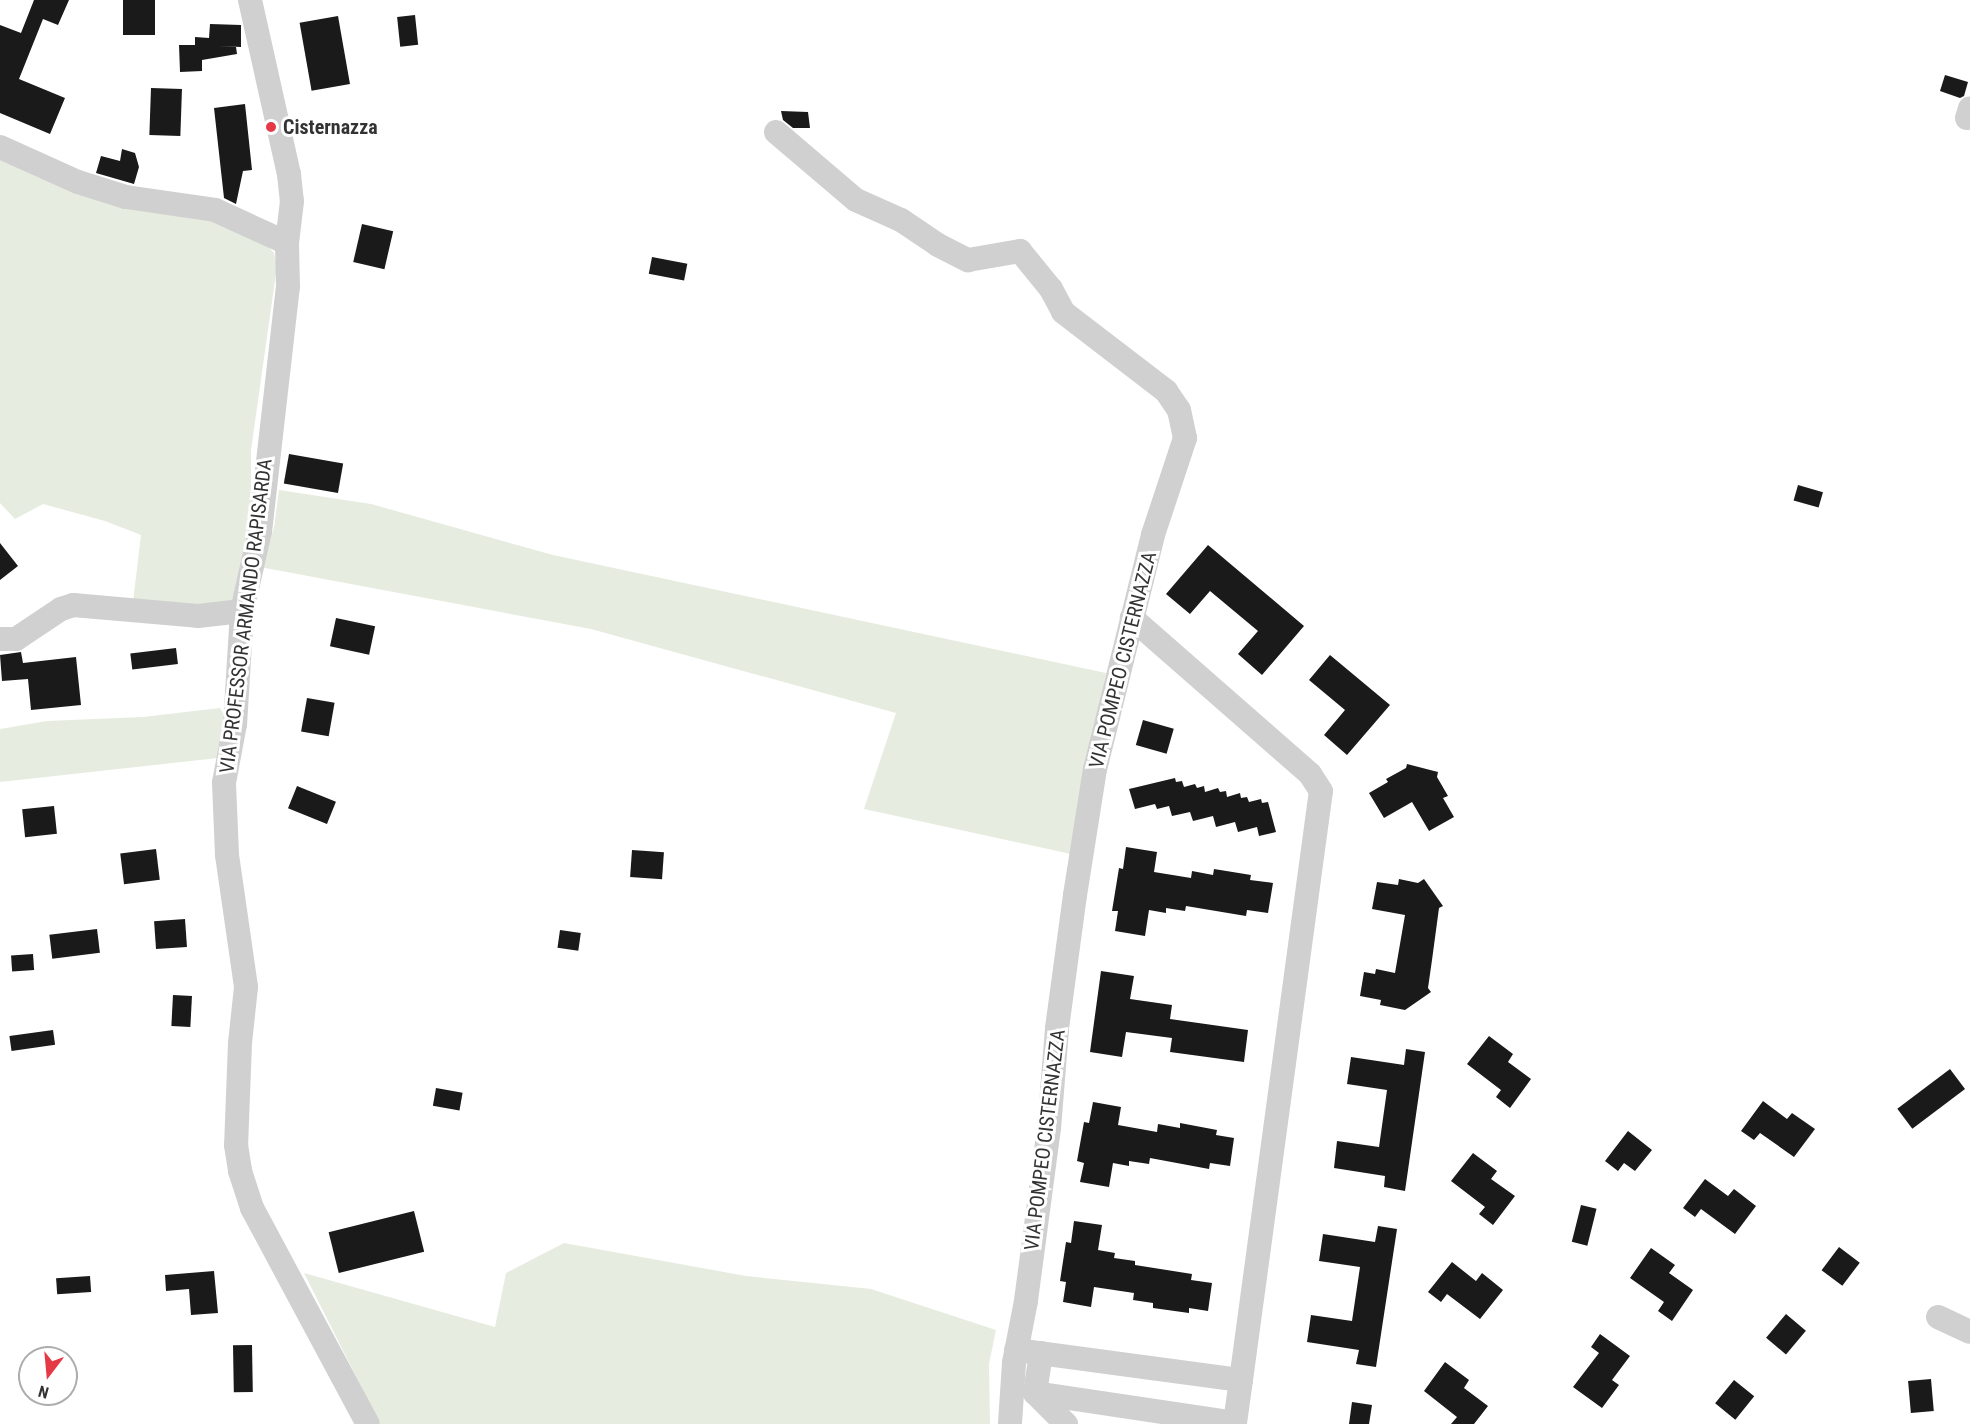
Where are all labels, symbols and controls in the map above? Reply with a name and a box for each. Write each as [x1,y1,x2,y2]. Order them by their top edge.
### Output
place label: Cisternazza [283,115,378,139]
marker: Cisternazza [264,120,278,134]
street label: VIA PROFESSOR ARMANDO RAPISARDA [215,457,277,775]
street label: VIA POMPEO CISTERNAZZA [1084,549,1162,771]
street label: VIA POMPEO CISTERNAZZA [1020,1028,1070,1252]
north arrow [18,1346,78,1406]
text: N [36,1381,51,1402]

